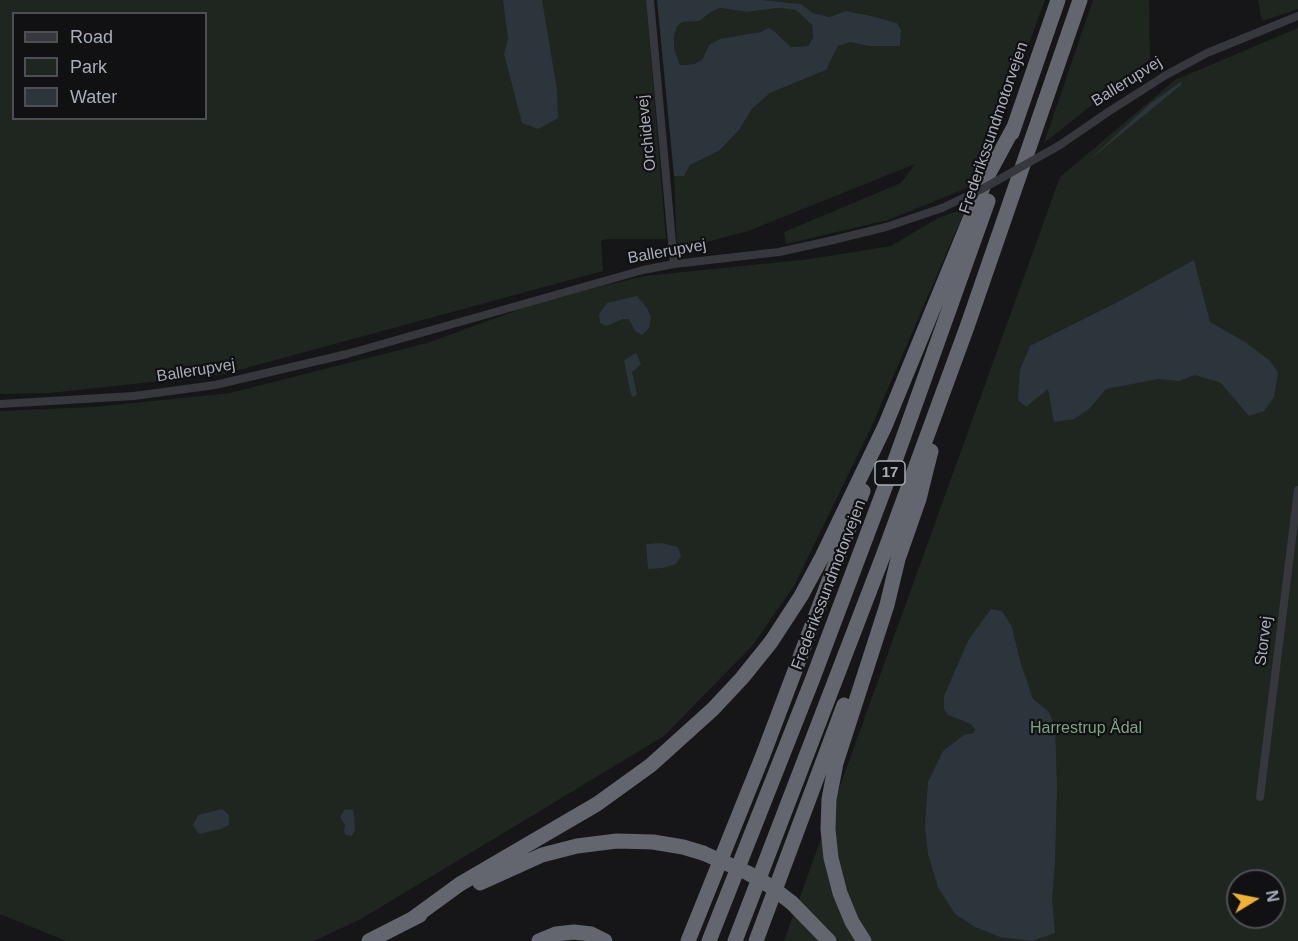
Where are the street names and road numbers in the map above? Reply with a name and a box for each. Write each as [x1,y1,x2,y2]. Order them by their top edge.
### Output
street label: Frederikssundmotorvejen [956,40,1032,216]
street label: Ballerupvej [1088,53,1166,111]
street label: Orchidevej [633,94,661,172]
street label: Ballerupvej [626,236,708,268]
street label: Ballerupvej [155,355,237,387]
road number: 17 [875,461,905,485]
street label: Frederikssundmotorvejen [788,497,870,673]
street label: Storvej [1251,615,1277,667]

